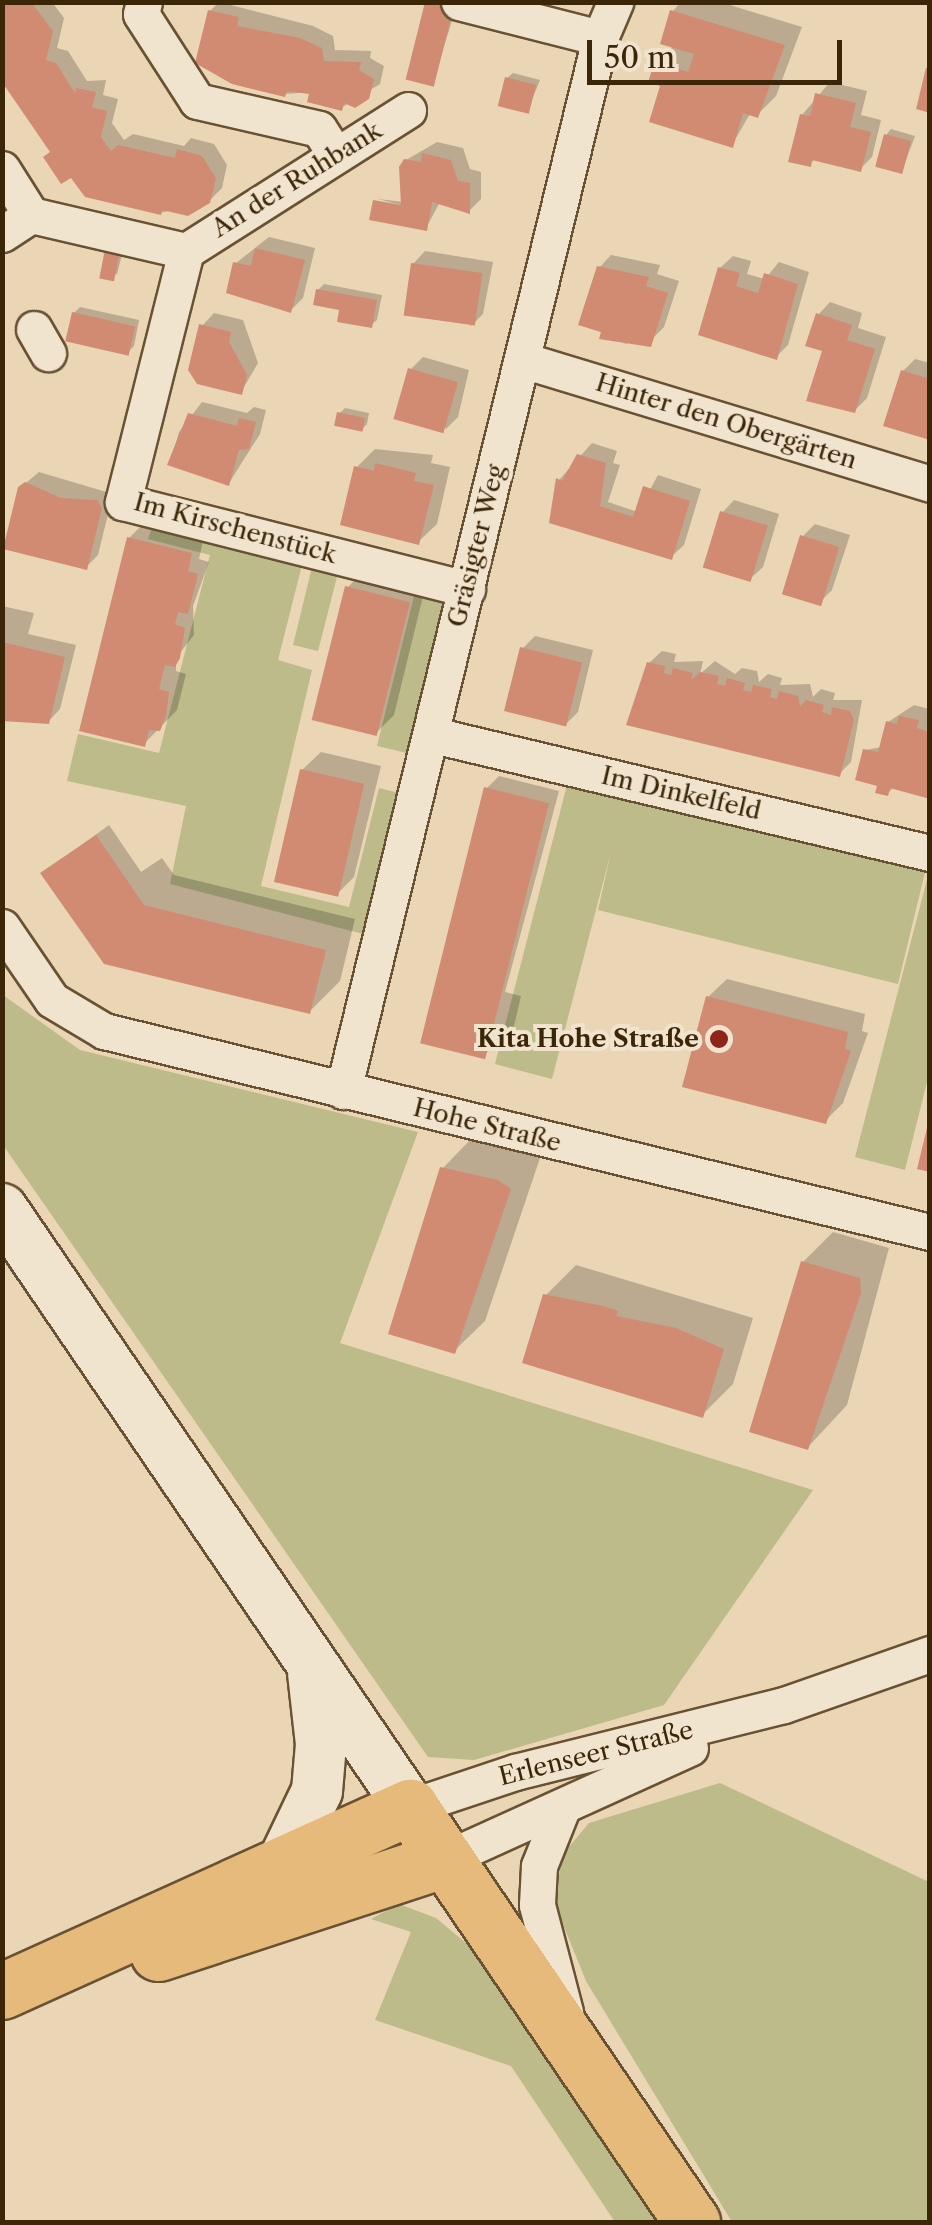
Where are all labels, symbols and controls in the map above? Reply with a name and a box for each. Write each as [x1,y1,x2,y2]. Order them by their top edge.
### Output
scale bar [592,20,847,82]
text: 50 m [604,39,675,76]
street label: An der Ruhbank [206,116,388,244]
street label: Hinter den Obergärten [592,368,860,476]
street label: Gräsigter Weg [442,461,512,631]
street label: Im Kirschenstück [130,488,340,570]
street label: Im Dinkelfeld [598,761,764,827]
place label: Kita Hohe Straße [477,1024,699,1054]
marker: Kita Hohe Straße [708,1028,730,1050]
street label: Hohe Straße [410,1093,564,1159]
street label: Erlenseer Straße [495,1715,697,1793]

